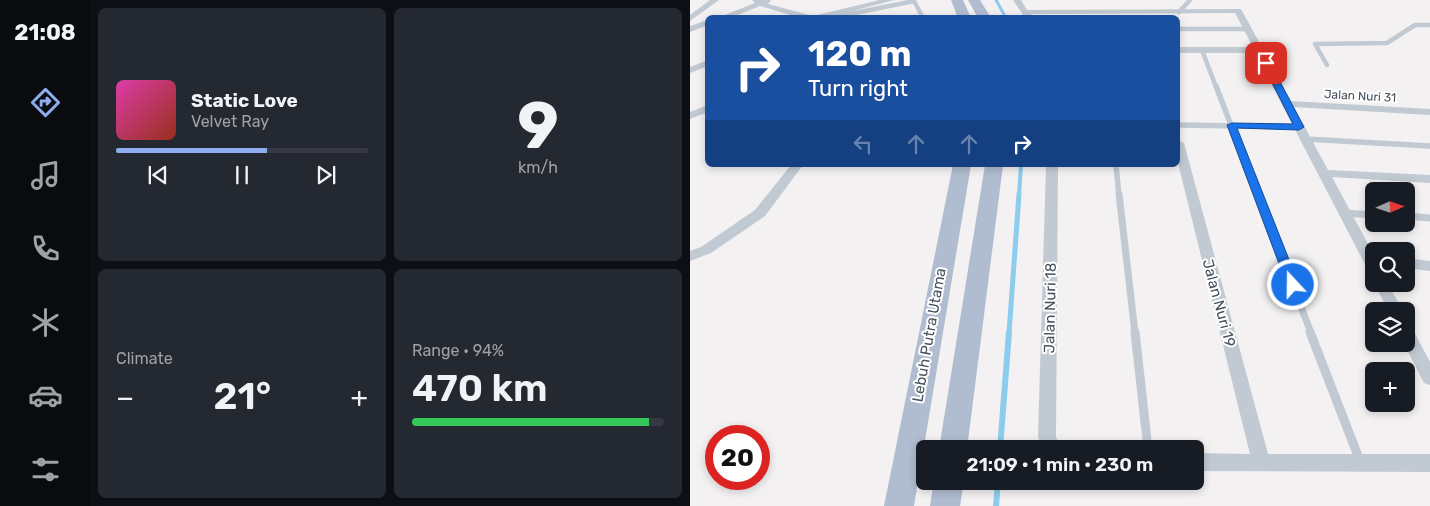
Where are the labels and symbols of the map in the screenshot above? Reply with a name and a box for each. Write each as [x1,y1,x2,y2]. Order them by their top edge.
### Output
pin [1245,42,1287,84]
street label: Jalan Nuri 31 [1324,87,1396,105]
north arrow [1365,182,1415,232]
street label: Jalan Nuri 19 [1199,257,1239,349]
position arrow [1266,258,1318,310]
street label: Jalan Nuri 18 [1040,262,1060,354]
street label: Lebuh Putra Utama [908,267,950,403]
speed limit sign: 20 [705,425,770,490]

